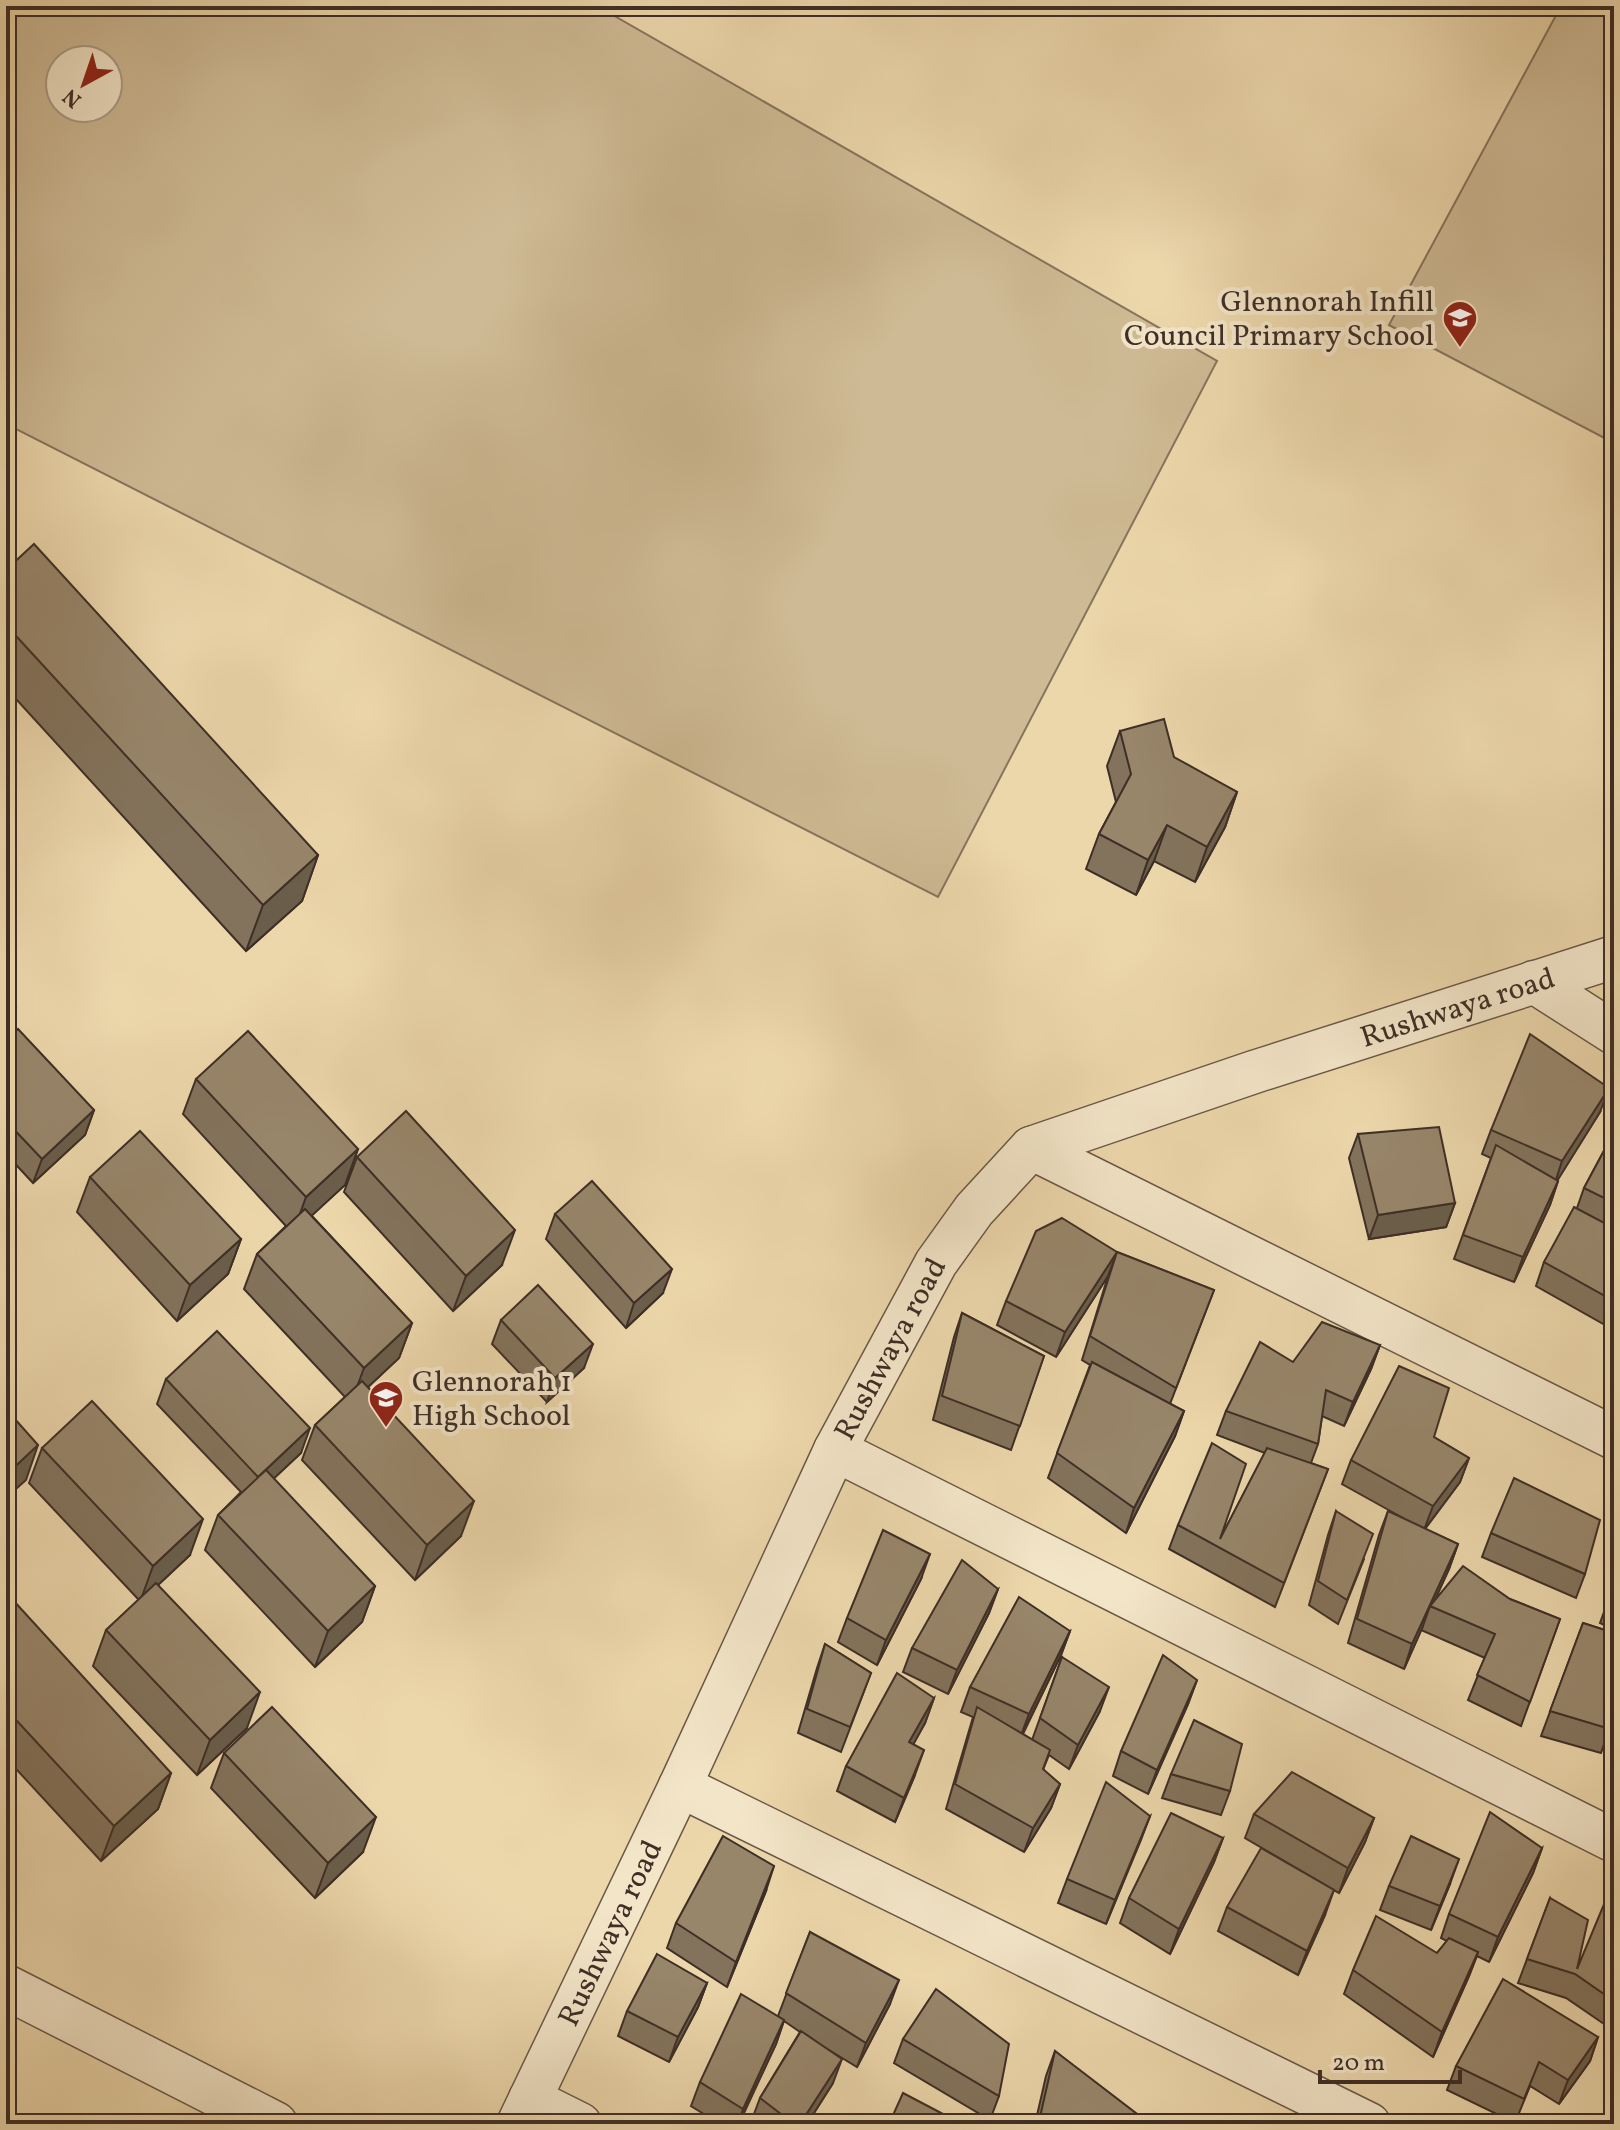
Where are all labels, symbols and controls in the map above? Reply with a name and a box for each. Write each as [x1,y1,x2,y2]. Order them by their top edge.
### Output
north arrow [44,44,124,124]
text: N [57,80,89,114]
place label: Glennorah Infill Council Primary School [1124,282,1434,358]
school or university icon: Glennorah Infill Council Primary School [1441,299,1479,349]
street label: Rushwaya road [1356,958,1561,1060]
street label: Rushwaya road [825,1251,958,1448]
place label: Glennorah 1 High School [412,1362,572,1438]
school or university icon: Glennorah 1 High School [367,1379,405,1429]
street label: Rushwaya road [549,1834,674,2034]
scale bar [1320,2034,1460,2084]
text: 20 m [1332,2047,1385,2081]

